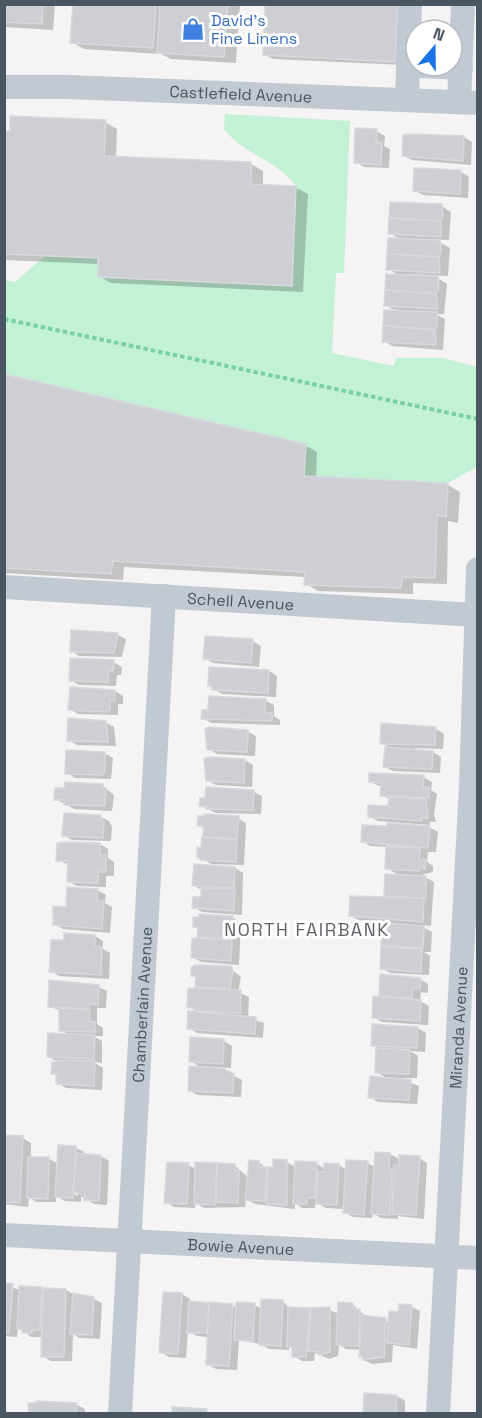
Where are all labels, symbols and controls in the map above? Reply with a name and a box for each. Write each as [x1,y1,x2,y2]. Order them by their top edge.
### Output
place label: David's Fine Linens [211,10,297,49]
shop icon: David's Fine Linens [180,16,206,42]
north arrow [404,18,464,78]
text: N [430,23,448,46]
street label: Castlefield Avenue [169,80,313,107]
street label: Schell Avenue [187,587,295,615]
district label: NORTH FAIRBANK [224,918,390,941]
street label: Chamberlain Avenue [127,926,157,1083]
street label: Miranda Avenue [445,966,472,1089]
street label: Bowie Avenue [187,1233,295,1260]

